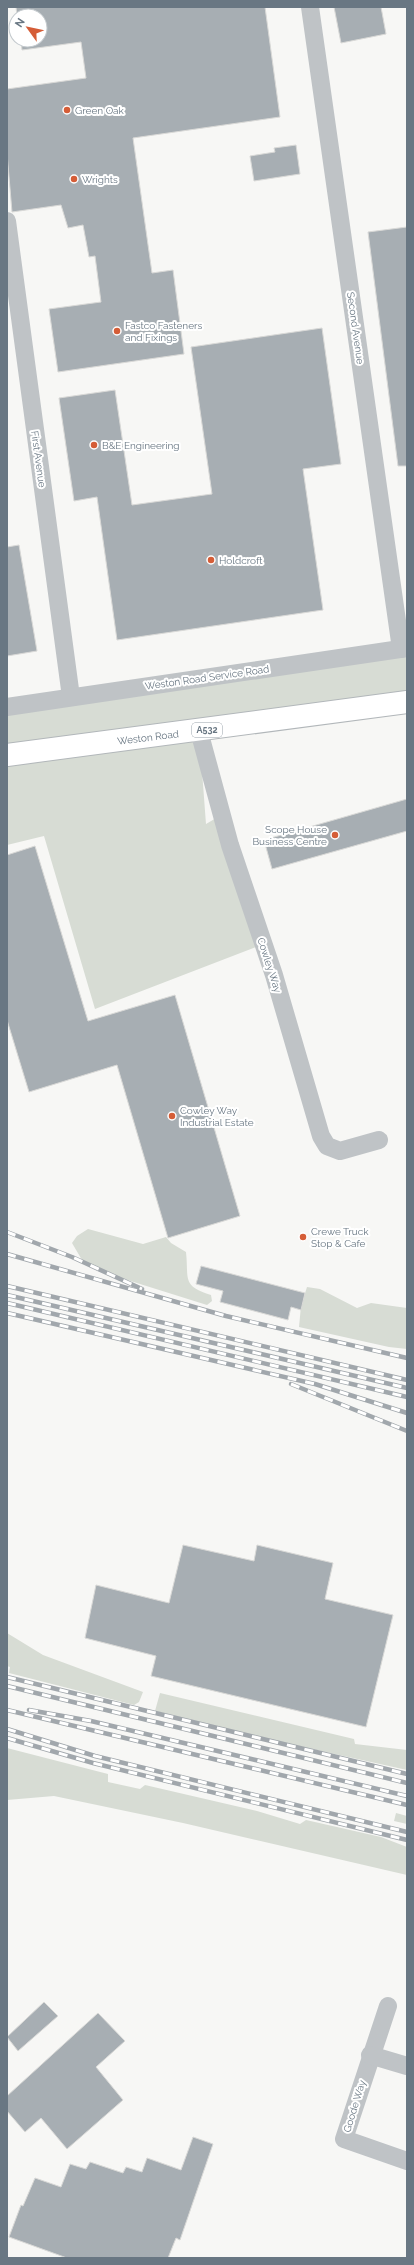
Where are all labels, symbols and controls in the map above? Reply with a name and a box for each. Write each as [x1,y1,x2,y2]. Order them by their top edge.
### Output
north arrow [8,8,48,48]
text: N [12,16,28,30]
marker: Green Oak [62,105,72,115]
place label: Green Oak [75,105,125,116]
marker: Wrights [69,174,79,184]
place label: Wrights [82,174,118,185]
street label: Second Avenue [345,291,366,365]
place label: Fastco Fasteners and Fixings [125,320,203,343]
marker: Fastco Fasteners and Fixings [112,326,122,336]
street label: First Avenue [29,430,48,488]
marker: B&E Engineering [89,440,99,450]
place label: B&E Engineering [102,440,179,451]
marker: Holdcroft [206,555,216,565]
place label: Holdcroft [219,555,263,566]
street label: Weston Road Service Road [144,663,270,692]
road number: A532 [192,723,222,737]
street label: Weston Road [117,728,180,747]
place label: Scope House Business Centre [252,824,327,847]
marker: Scope House Business Centre [330,830,340,840]
street label: Cowley Way [255,936,284,995]
place label: Cowley Way Industrial Estate [180,1105,254,1128]
marker: Cowley Way Industrial Estate [167,1111,177,1121]
place label: Crewe Truck Stop & Cafe [311,1226,369,1249]
marker: Crewe Truck Stop & Cafe [298,1232,308,1242]
street label: Goode Way [341,2078,368,2134]

